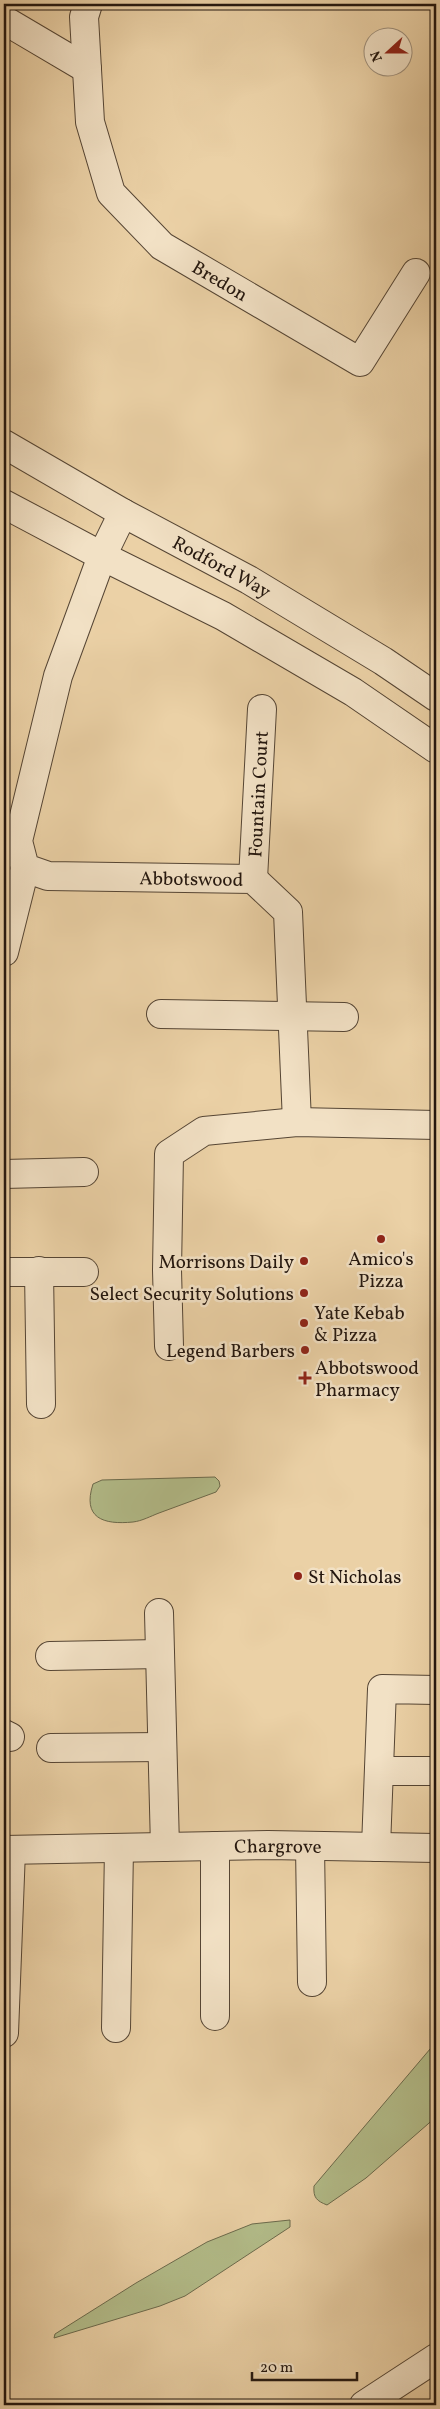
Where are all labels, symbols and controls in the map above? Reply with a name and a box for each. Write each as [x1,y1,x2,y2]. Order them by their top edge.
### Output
north arrow [362,28,412,78]
text: N [367,48,388,64]
street label: Bredon [186,255,252,309]
street label: Rodford Way [167,531,275,605]
street label: Fountain Court [243,730,276,858]
street label: Abbotswood [139,866,243,894]
marker: Amico's Pizza [375,1233,387,1245]
place label: Amico's Pizza [348,1247,414,1295]
place label: Morrisons Daily [158,1250,294,1276]
marker: Morrisons Daily [298,1255,310,1267]
place label: Select Security Solutions [90,1282,294,1308]
marker: Select Security Solutions [298,1287,310,1299]
place label: Yate Kebab & Pizza [314,1301,405,1349]
marker: Yate Kebab & Pizza [298,1317,310,1329]
place label: Legend Barbers [166,1339,295,1365]
marker: Legend Barbers [299,1344,311,1356]
place label: Abbotswood Pharmacy [315,1356,419,1404]
marker: Abbotswood Pharmacy [299,1372,311,1384]
place label: St Nicholas [308,1565,401,1591]
marker: St Nicholas [292,1570,304,1582]
street label: Chargrove [234,1834,322,1861]
scale bar [252,2349,358,2381]
text: 20 m [260,2358,293,2379]

